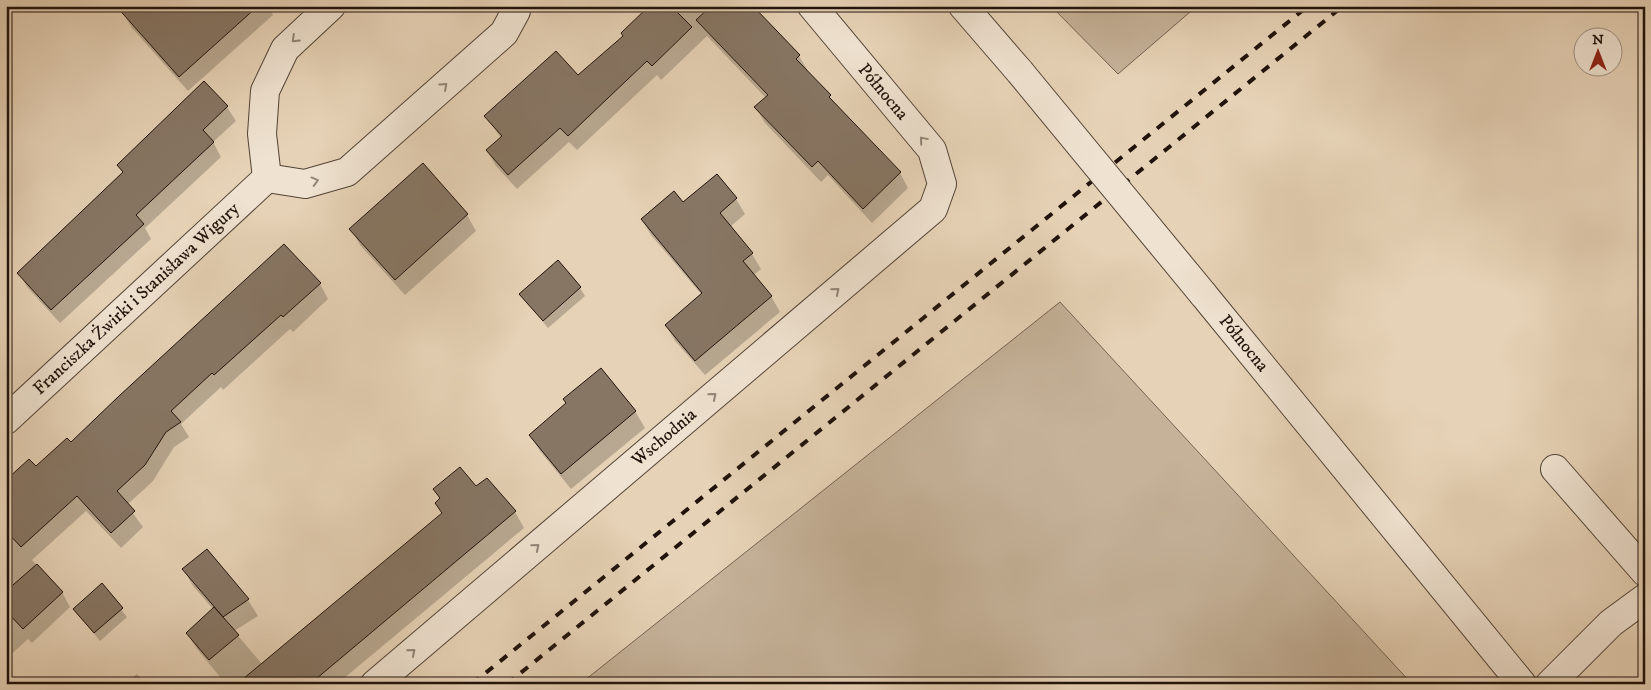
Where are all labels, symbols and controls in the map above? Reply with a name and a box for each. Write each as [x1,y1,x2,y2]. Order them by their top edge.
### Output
north arrow [1574,28,1624,78]
text: N [1592,31,1604,49]
one-way arrow [292,33,301,42]
street label: Północna [853,59,913,125]
one-way arrow [438,83,447,92]
one-way arrow [921,137,929,146]
one-way arrow [311,176,320,187]
street label: Franciszka Żwirki i Stanisława Wigury [29,198,244,400]
one-way arrow [831,288,840,297]
street label: Północna [1214,311,1274,377]
one-way arrow [707,393,716,402]
street label: Wschodnia [627,404,702,472]
one-way arrow [530,544,539,553]
one-way arrow [406,649,415,658]

